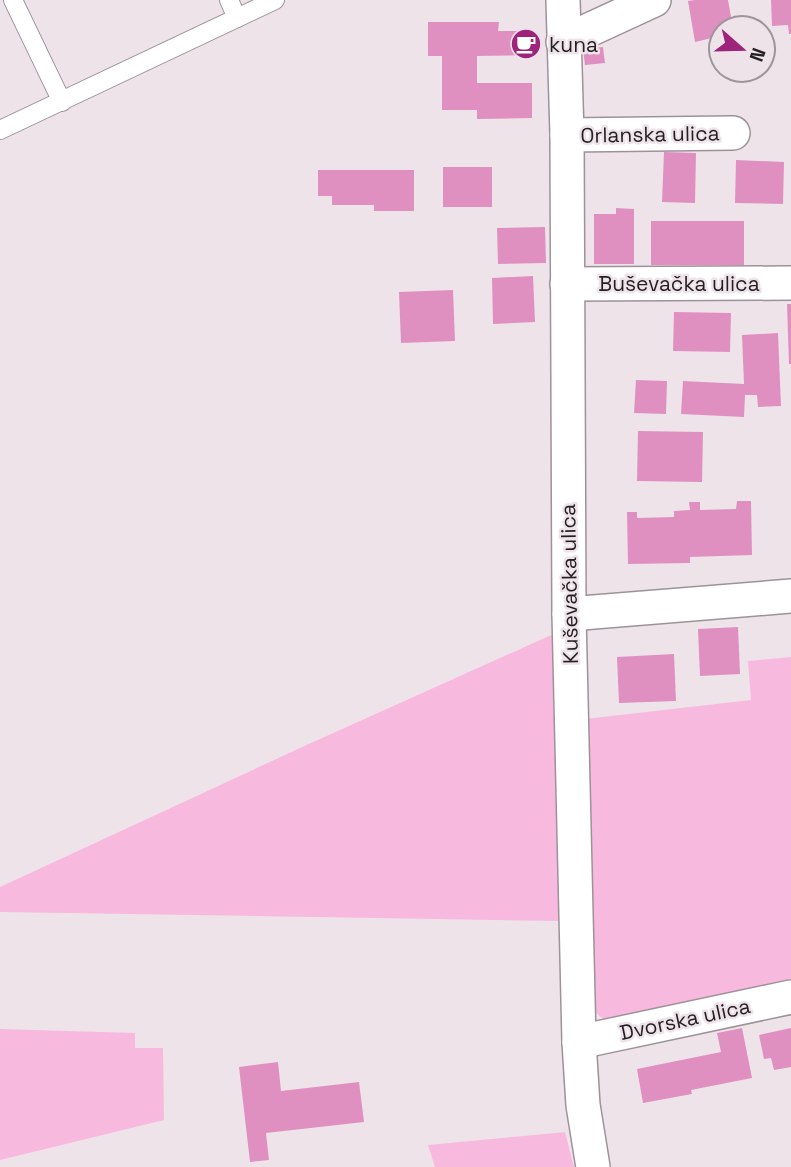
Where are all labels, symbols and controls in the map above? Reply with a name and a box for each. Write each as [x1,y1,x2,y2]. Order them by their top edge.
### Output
north arrow [707,14,777,84]
cafe icon: kuna [509,27,543,61]
place label: kuna [549,31,598,58]
text: N [744,44,771,65]
street label: Orlanska ulica [580,119,720,149]
street label: Buševačka ulica [598,270,760,297]
street label: Kuševačka ulica [554,504,584,664]
street label: Dvorska ulica [617,992,753,1046]

